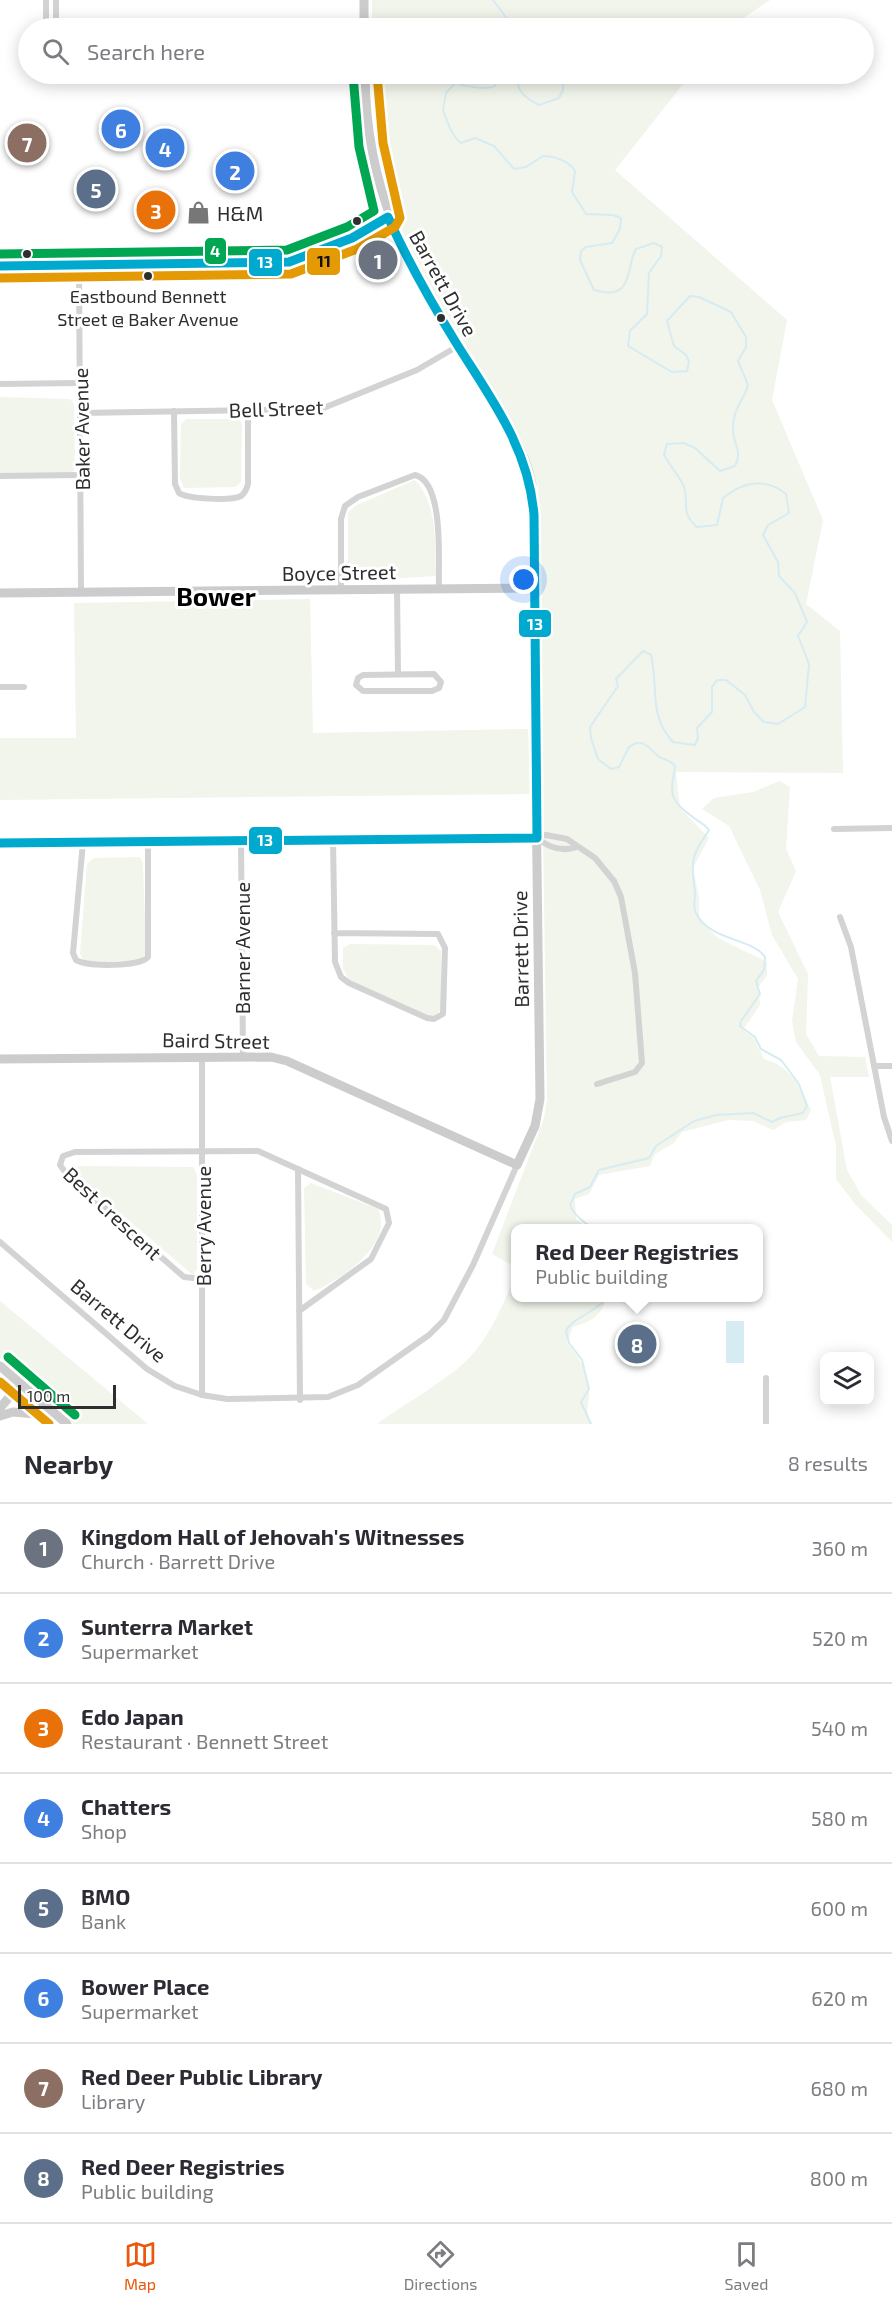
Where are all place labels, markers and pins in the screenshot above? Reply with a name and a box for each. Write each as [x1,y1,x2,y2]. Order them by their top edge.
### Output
pin: 6 [102,106,140,152]
pin: 7 [8,120,46,166]
pin: 4 [146,126,184,170]
pin: 2 [216,148,254,194]
pin: 5 [76,166,116,212]
pin: 3 [136,188,176,232]
shop icon: H&M [186,200,212,226]
place label: H&M [217,201,263,225]
unlabelled marker [351,215,363,227]
pin: 1 [358,238,398,282]
unlabelled marker [21,248,33,260]
marker: Eastbound Bennett Street @ Baker Avenue [142,270,154,282]
place label: Eastbound Bennett Street @ Baker Avenue [57,285,239,330]
unlabelled marker [435,312,447,324]
pin: 8 [618,1322,656,1366]

